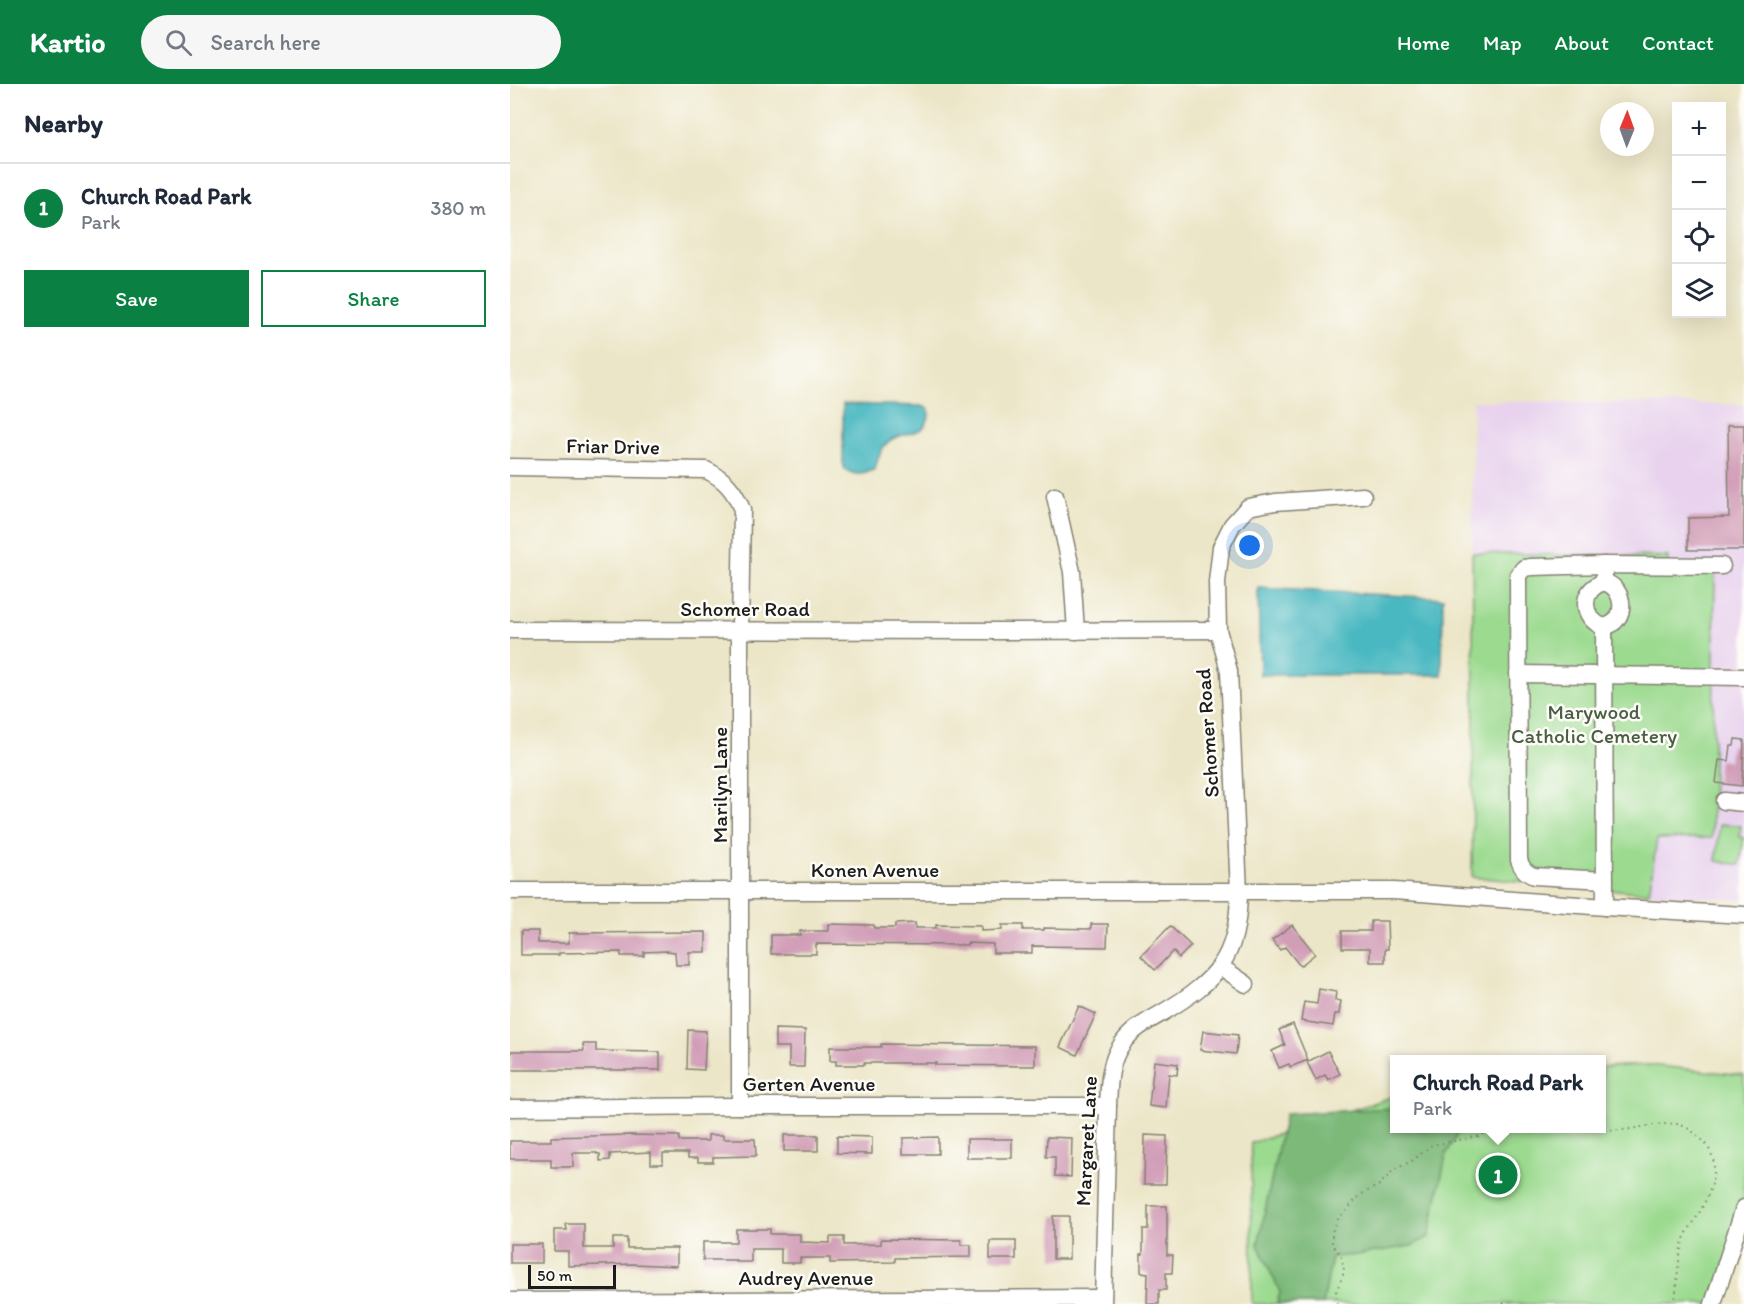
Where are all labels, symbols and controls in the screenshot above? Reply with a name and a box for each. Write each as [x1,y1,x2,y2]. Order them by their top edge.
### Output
search box [141,15,561,69]
text: Kartio [30,25,105,59]
icon: search [162,26,195,59]
text: Search here [210,29,321,56]
text: Home [1397,30,1450,55]
text: Map [1483,30,1522,55]
text: About [1555,30,1609,55]
text: Contact [1642,30,1714,55]
north arrow [1600,102,1654,156]
map controls [1672,102,1726,318]
button: + [1672,102,1726,156]
text: Nearby [24,107,103,139]
button: − [1672,156,1726,210]
text: Church Road Park [81,183,251,210]
text: 1 [39,196,48,220]
text: 380 m [431,196,486,220]
text: Park [81,210,120,234]
button: locate [1672,210,1726,264]
button: layers [1672,264,1726,318]
button: Save [24,270,249,327]
button: Share [261,270,486,327]
street label: Friar Drive [566,433,660,459]
your location [1235,531,1264,560]
street label: Schomer Road [680,596,810,621]
street label: Schomer Road [1190,668,1224,798]
park label: Marywood Catholic Cemetery [1511,699,1677,748]
street label: Marilyn Lane [707,727,732,843]
street label: Konen Avenue [811,857,939,882]
popup [1390,1055,1606,1133]
text: Church Road Park [1413,1069,1583,1096]
street label: Gerten Avenue [742,1071,876,1096]
street label: Margaret Lane [1070,1075,1102,1207]
text: Park [1413,1096,1452,1120]
pin: 1 [1478,1152,1518,1198]
scale bar [528,1262,616,1290]
street label: Audrey Avenue [739,1265,873,1290]
text: 50 m [537,1266,572,1285]

